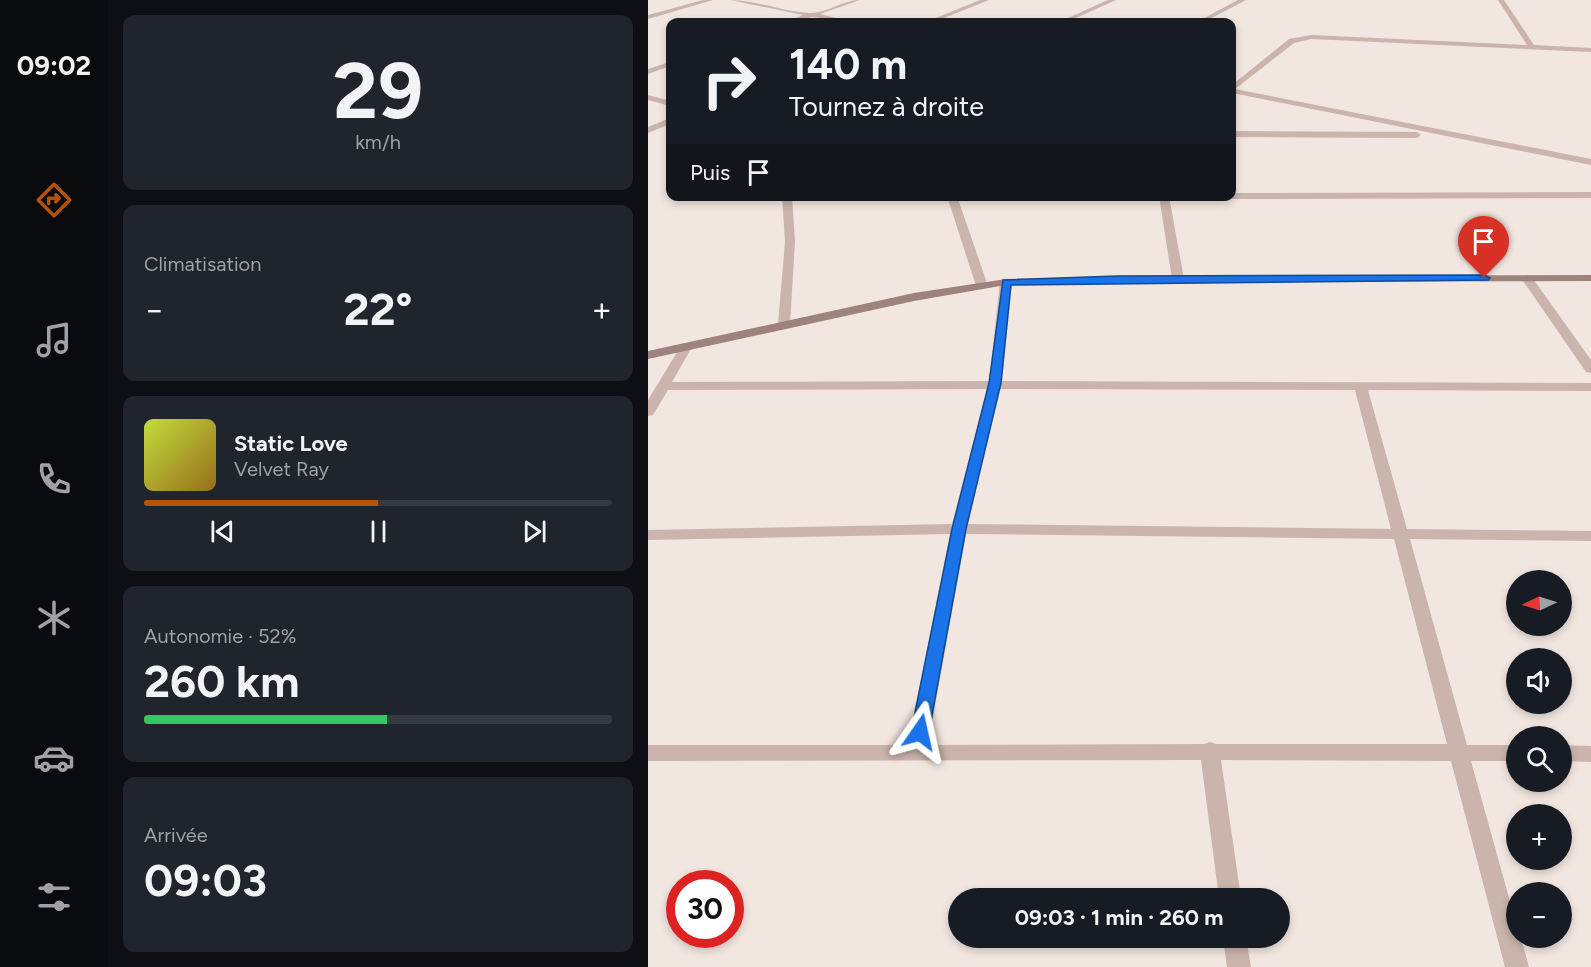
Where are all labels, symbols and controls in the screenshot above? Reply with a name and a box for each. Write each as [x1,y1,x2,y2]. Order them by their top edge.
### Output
text: 140 m [789,39,907,90]
icon: right [690,42,768,120]
text: 29 [333,44,423,138]
text: 09:02 [17,49,91,82]
text: Tournez à droite [789,90,984,123]
text: km/h [355,130,401,154]
icon: arrive [742,156,775,189]
text: Puis [690,159,730,186]
icon: directions [33,179,75,221]
pin [1458,216,1509,278]
icon: arrive [1467,225,1500,258]
text: Climatisation [144,252,261,276]
text: 22° [343,282,413,336]
text: − [144,290,165,329]
text: + [591,290,612,329]
icon: music [33,319,75,361]
text: Static Love [234,430,348,457]
text: Velvet Ray [234,457,329,481]
icon: phone [33,458,75,500]
icon: previous [206,515,239,548]
icon: pause [362,515,395,548]
icon: next [518,515,551,548]
north arrow [1506,570,1572,636]
map controls [1506,570,1572,948]
icon: climate [33,597,75,639]
text: Autonomie · 52% [144,624,297,648]
button: sound [1506,648,1572,714]
text: 260 km [144,654,299,708]
position arrow [888,700,952,764]
button: search [1506,726,1572,792]
icon: car [33,737,75,779]
button: + [1506,804,1572,870]
text: Arrivée [144,823,208,847]
text: 09:03 [144,853,267,907]
speed limit sign: 30 [666,870,744,948]
icon: filters [33,876,75,918]
button: − [1506,882,1572,948]
text: 09:03 · 1 min · 260 m [1015,904,1223,931]

